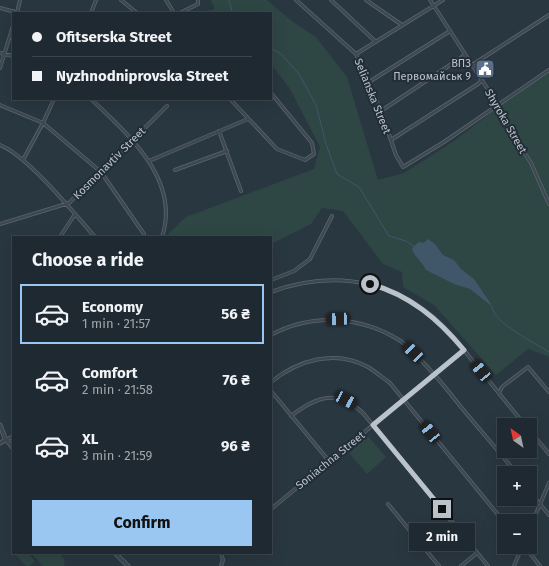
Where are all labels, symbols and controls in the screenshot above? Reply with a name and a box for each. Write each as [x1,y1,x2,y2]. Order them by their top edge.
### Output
text: Ofitserska Street [56,28,172,46]
street label: Selianska Street [352,57,394,136]
place label: ВПЗ Первомайськ 9 [393,57,471,83]
public building icon: ВПЗ Первомайськ 9 [474,58,496,80]
text: Nyzhnodniprovska Street [56,67,229,85]
street label: Shyroka Street [482,87,529,156]
street label: Kosmonavtiv Street [71,125,148,202]
text: Choose a ride [32,249,144,271]
route start [361,275,379,293]
icon: car [34,296,70,332]
text: Economy [82,298,143,316]
text: 56 ₴ [221,305,250,323]
car [326,313,350,325]
text: 1 min · 21:57 [82,316,150,331]
car [400,339,426,365]
car [469,358,493,384]
icon: car [34,362,70,398]
text: Comfort [82,364,138,382]
text: 76 ₴ [223,371,250,389]
text: 2 min · 21:58 [82,382,153,397]
car [333,389,359,411]
north arrow [497,418,537,458]
map controls [497,418,537,554]
car [418,419,442,445]
icon: car [34,428,70,464]
street label: Soniachna Street [293,429,367,492]
text: XL [82,430,98,448]
text: 96 ₴ [221,437,250,455]
text: 3 min · 21:59 [82,448,152,463]
button: + [497,466,537,506]
button: Confirm [32,500,252,546]
route end [433,500,451,518]
button: − [497,514,537,554]
callout: 2 min [409,523,475,551]
text: 2 min [426,529,458,544]

